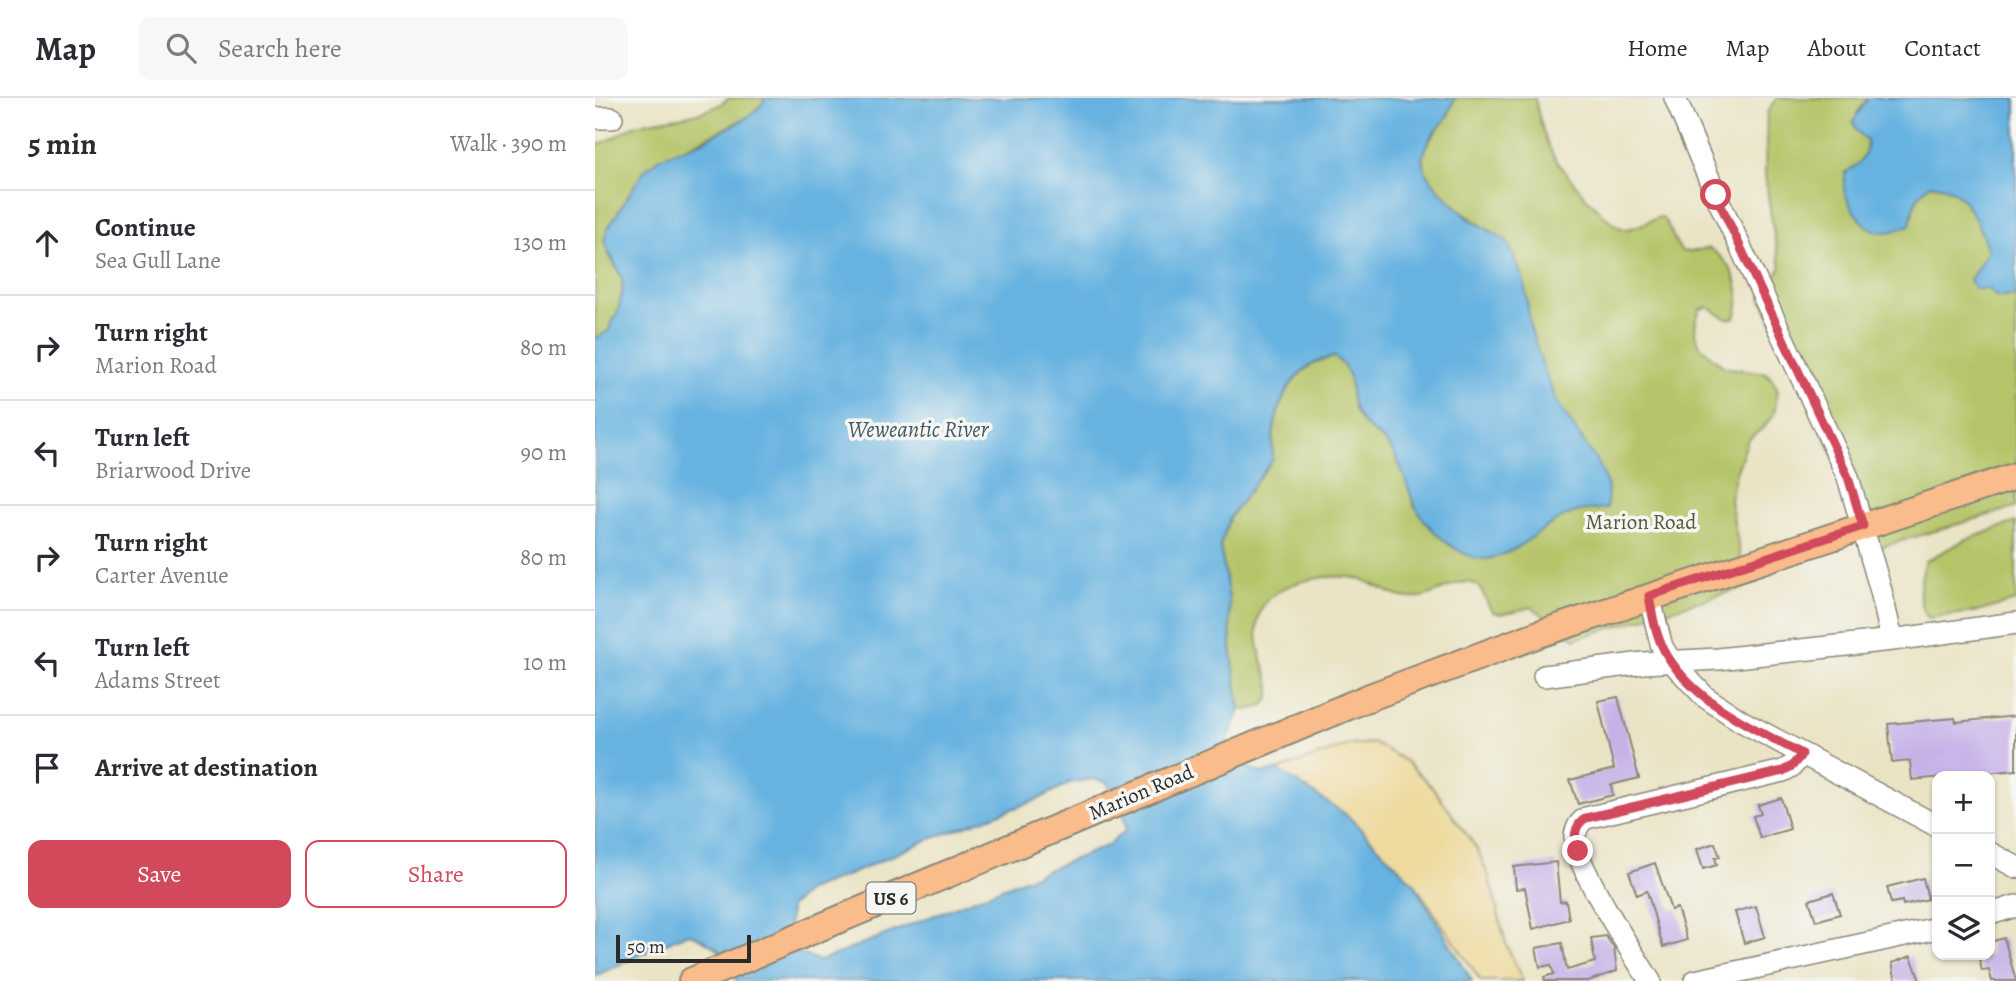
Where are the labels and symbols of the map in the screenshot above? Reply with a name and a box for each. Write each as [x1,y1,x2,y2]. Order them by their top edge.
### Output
route start [1700,179,1731,210]
water label: Weweantic River [847,414,990,445]
park label: Marion Road [1585,508,1697,536]
street label: Marion Road [1084,757,1198,827]
route end [1562,835,1593,866]
road number: US 6 [867,883,915,914]
scale bar [616,932,751,964]

